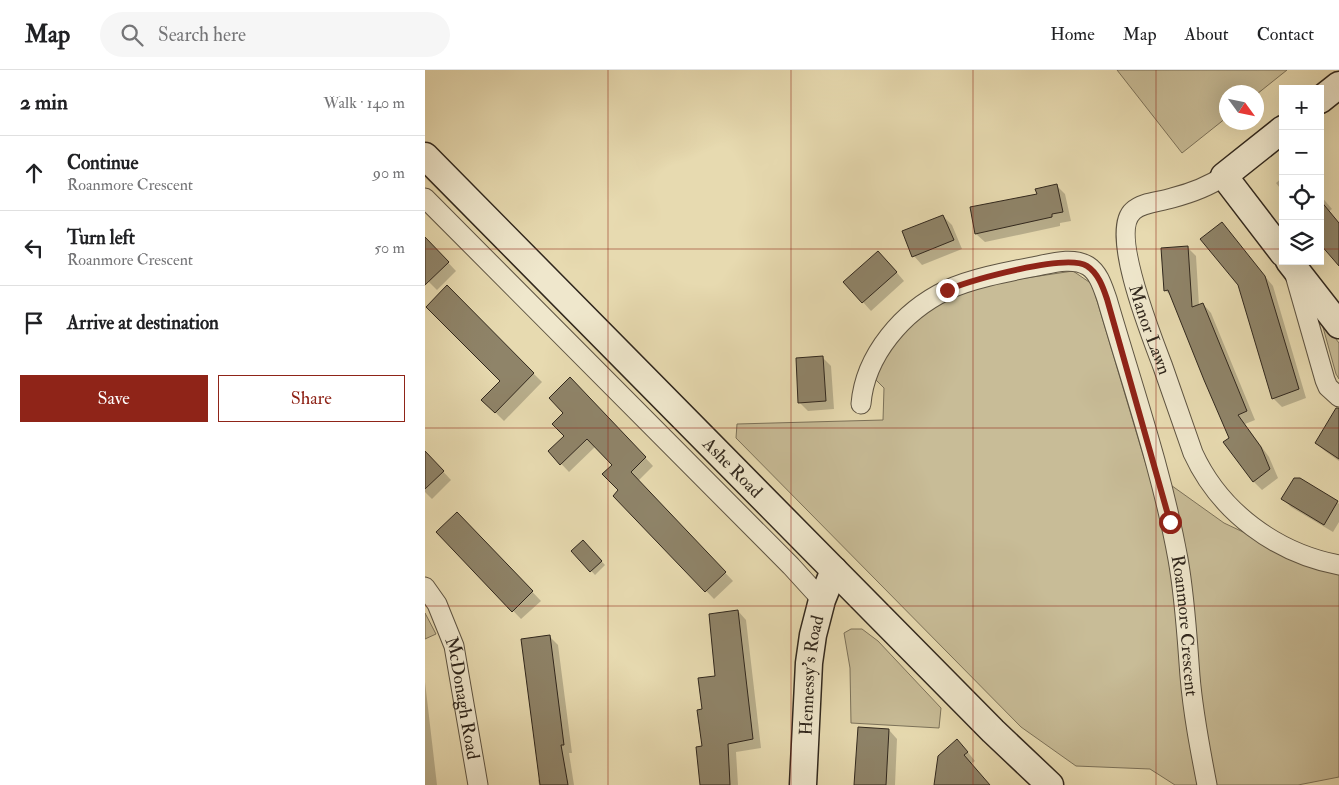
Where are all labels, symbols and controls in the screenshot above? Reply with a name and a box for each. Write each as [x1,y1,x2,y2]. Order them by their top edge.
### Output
search box [100,12,450,57]
text: Map [25,19,70,50]
icon: search [118,21,146,49]
text: Search here [158,23,246,47]
text: Home [1050,23,1095,46]
text: Map [1123,23,1157,46]
text: About [1185,23,1229,46]
text: Contact [1257,23,1314,46]
north arrow [1219,85,1264,130]
map controls [1279,85,1324,265]
button: + [1279,85,1324,130]
text: 2 min [20,89,68,116]
text: Walk · 140 m [324,93,405,113]
button: − [1279,130,1324,175]
text: Continue [67,151,138,175]
icon: ahead [20,159,48,187]
text: 90 m [373,163,405,183]
text: Roanmore Crescent [67,175,193,195]
button: locate [1279,175,1324,220]
button: layers [1279,220,1324,265]
text: Turn left [67,226,135,250]
icon: left [20,234,48,262]
text: 50 m [374,238,405,258]
text: Roanmore Crescent [67,250,193,270]
route end [936,279,959,302]
street label: Manor Lawn [1124,282,1176,378]
icon: arrive [20,309,48,337]
text: Arrive at destination [67,311,219,335]
button: Save [20,375,208,422]
button: Share [218,375,405,422]
street label: Ashe Road [697,432,768,503]
route start [1159,511,1182,534]
street label: Roanmore Crescent [1166,553,1203,698]
street label: Hennessy's Road [794,613,829,736]
street label: McDonagh Road [440,633,485,761]

